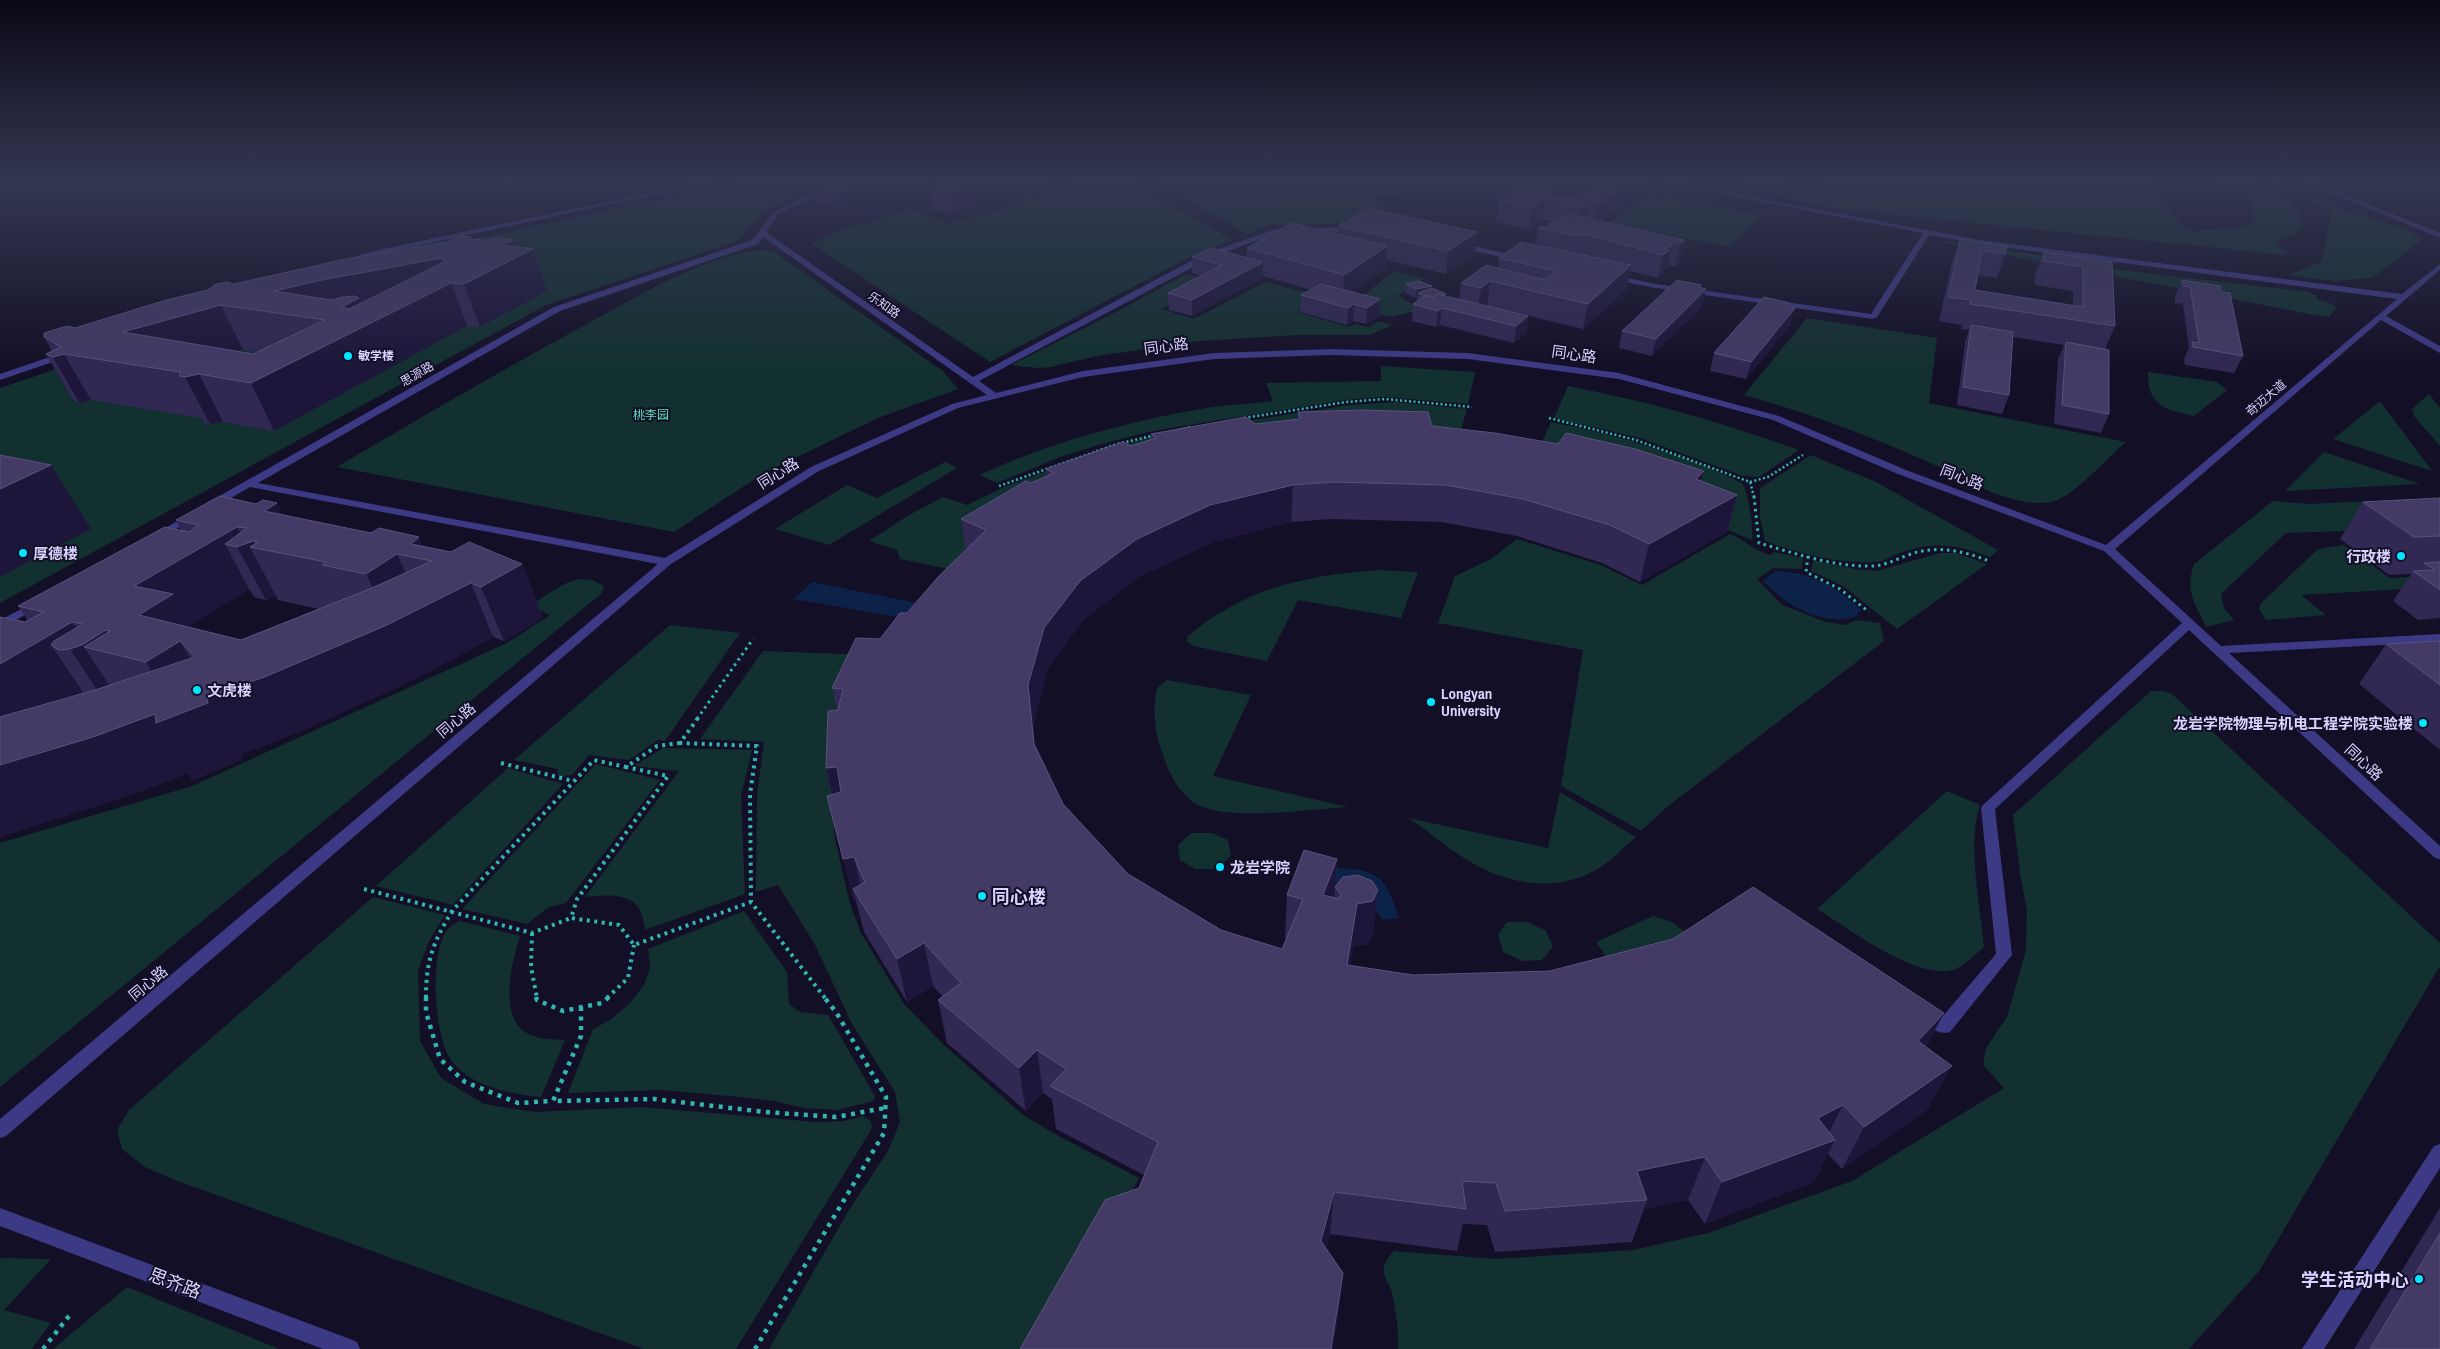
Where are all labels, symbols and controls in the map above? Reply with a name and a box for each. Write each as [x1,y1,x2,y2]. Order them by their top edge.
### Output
street label: 乐知路 [865,288,903,322]
street label: 同心路 [1142,332,1190,360]
street label: 同心路 [1550,340,1598,368]
place label: 敏学楼 [358,348,394,364]
marker: 敏学楼 [342,350,354,362]
street label: 思源路 [397,358,437,390]
street label: 奇迈大道 [2242,376,2290,420]
park label: 桃李园 [633,407,669,423]
street label: 同心路 [753,452,803,494]
street label: 同心路 [1937,459,1987,495]
place label: 厚德楼 [33,543,78,564]
place label: 行政楼 [2346,546,2391,567]
marker: 厚德楼 [17,547,29,559]
marker: 行政楼 [2395,550,2407,562]
place label: 文虎楼 [207,680,252,701]
place label: Longyan University [1441,683,1501,721]
marker: 文虎楼 [191,684,203,696]
marker: Longyan University [1425,696,1437,708]
street label: 同心路 [432,697,480,743]
place label: 龙岩学院物理与机电工程学院实验楼 [2173,713,2413,734]
marker: 龙岩学院物理与机电工程学院实验楼 [2417,717,2429,729]
street label: 同心路 [2340,739,2388,785]
place label: 龙岩学院 [1230,857,1290,878]
marker: 龙岩学院 [1214,861,1226,873]
place label: 同心楼 [992,884,1046,909]
marker: 同心楼 [976,890,988,902]
street label: 同心路 [124,960,172,1006]
street label: 思齐路 [145,1262,205,1304]
place label: 学生活动中心 [2301,1267,2409,1292]
marker: 学生活动中心 [2413,1273,2425,1285]

